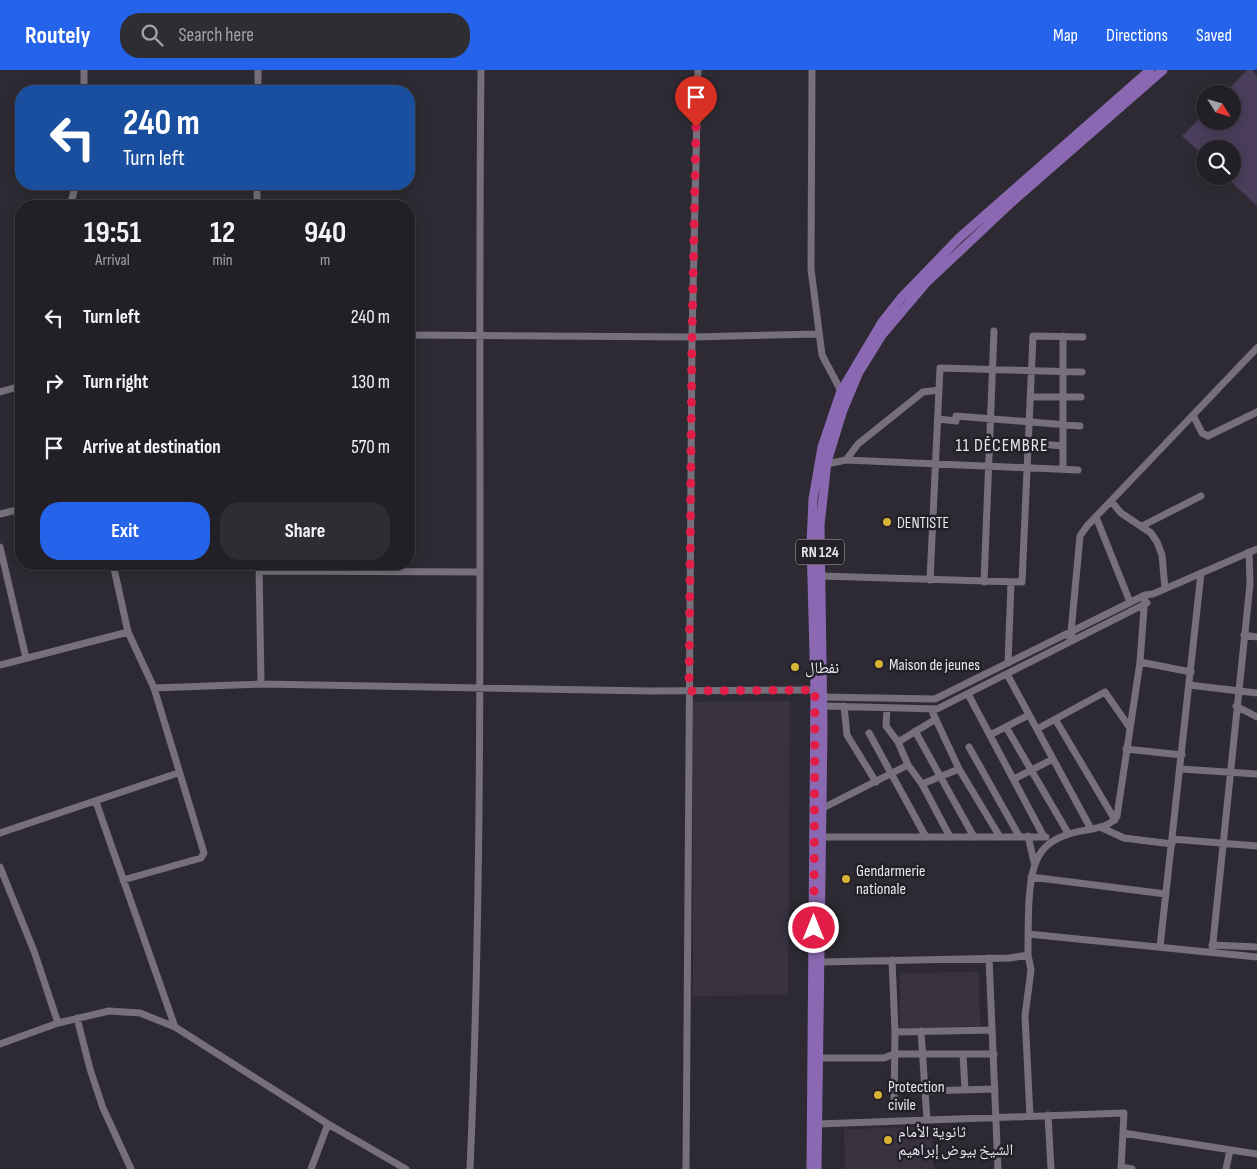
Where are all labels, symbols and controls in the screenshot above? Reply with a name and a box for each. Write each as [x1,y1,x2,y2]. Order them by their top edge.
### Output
search box [120,13,470,58]
text: Routely [25,21,90,50]
icon: search [138,21,166,49]
text: Search here [178,24,254,47]
text: Map [1053,25,1078,46]
text: Directions [1106,25,1168,46]
text: Saved [1196,25,1232,46]
pin [675,76,717,127]
icon: arrive [682,83,710,111]
north arrow [1196,85,1241,130]
map controls [1196,85,1241,185]
text: 240 m [123,102,200,145]
icon: left [40,105,105,170]
button: search [1196,140,1241,185]
text: Turn left [123,145,185,172]
text: 19:51 [84,215,141,251]
text: 12 [210,215,235,251]
text: 940 [304,215,346,251]
text: Arrival [95,251,130,270]
text: min [213,251,233,270]
text: m [320,251,330,270]
icon: left [40,304,68,332]
text: Turn left [83,306,140,329]
text: 240 m [351,306,390,329]
icon: right [40,369,68,397]
text: Turn right [83,371,148,394]
text: 130 m [352,371,390,394]
icon: arrive [40,434,68,462]
district label: 11 DÉCEMBRE [955,435,1049,456]
text: Arrive at destination [83,436,221,459]
text: 570 m [351,436,390,459]
button: Exit [40,502,210,560]
button: Share [220,502,390,560]
place label: DENTISTE [897,514,949,533]
marker: DENTISTE [881,516,893,528]
road number: RN 124 [796,540,844,564]
place label: Maison de jeunes [889,656,980,675]
marker: Maison de jeunes [873,658,885,670]
place label: نفطال [805,659,839,678]
marker: نفطال [789,661,801,673]
place label: Gendarmerie nationale [856,862,925,899]
marker: Gendarmerie nationale [840,873,852,885]
position arrow [787,901,839,953]
place label: Protection civile [888,1078,945,1115]
marker: Protection civile [872,1089,884,1101]
place label: ثانوية الأمام الشيخ بيوض إبراهيم [898,1123,1013,1160]
marker: ثانوية الأمام الشيخ بيوض إبراهيم [882,1134,894,1146]

